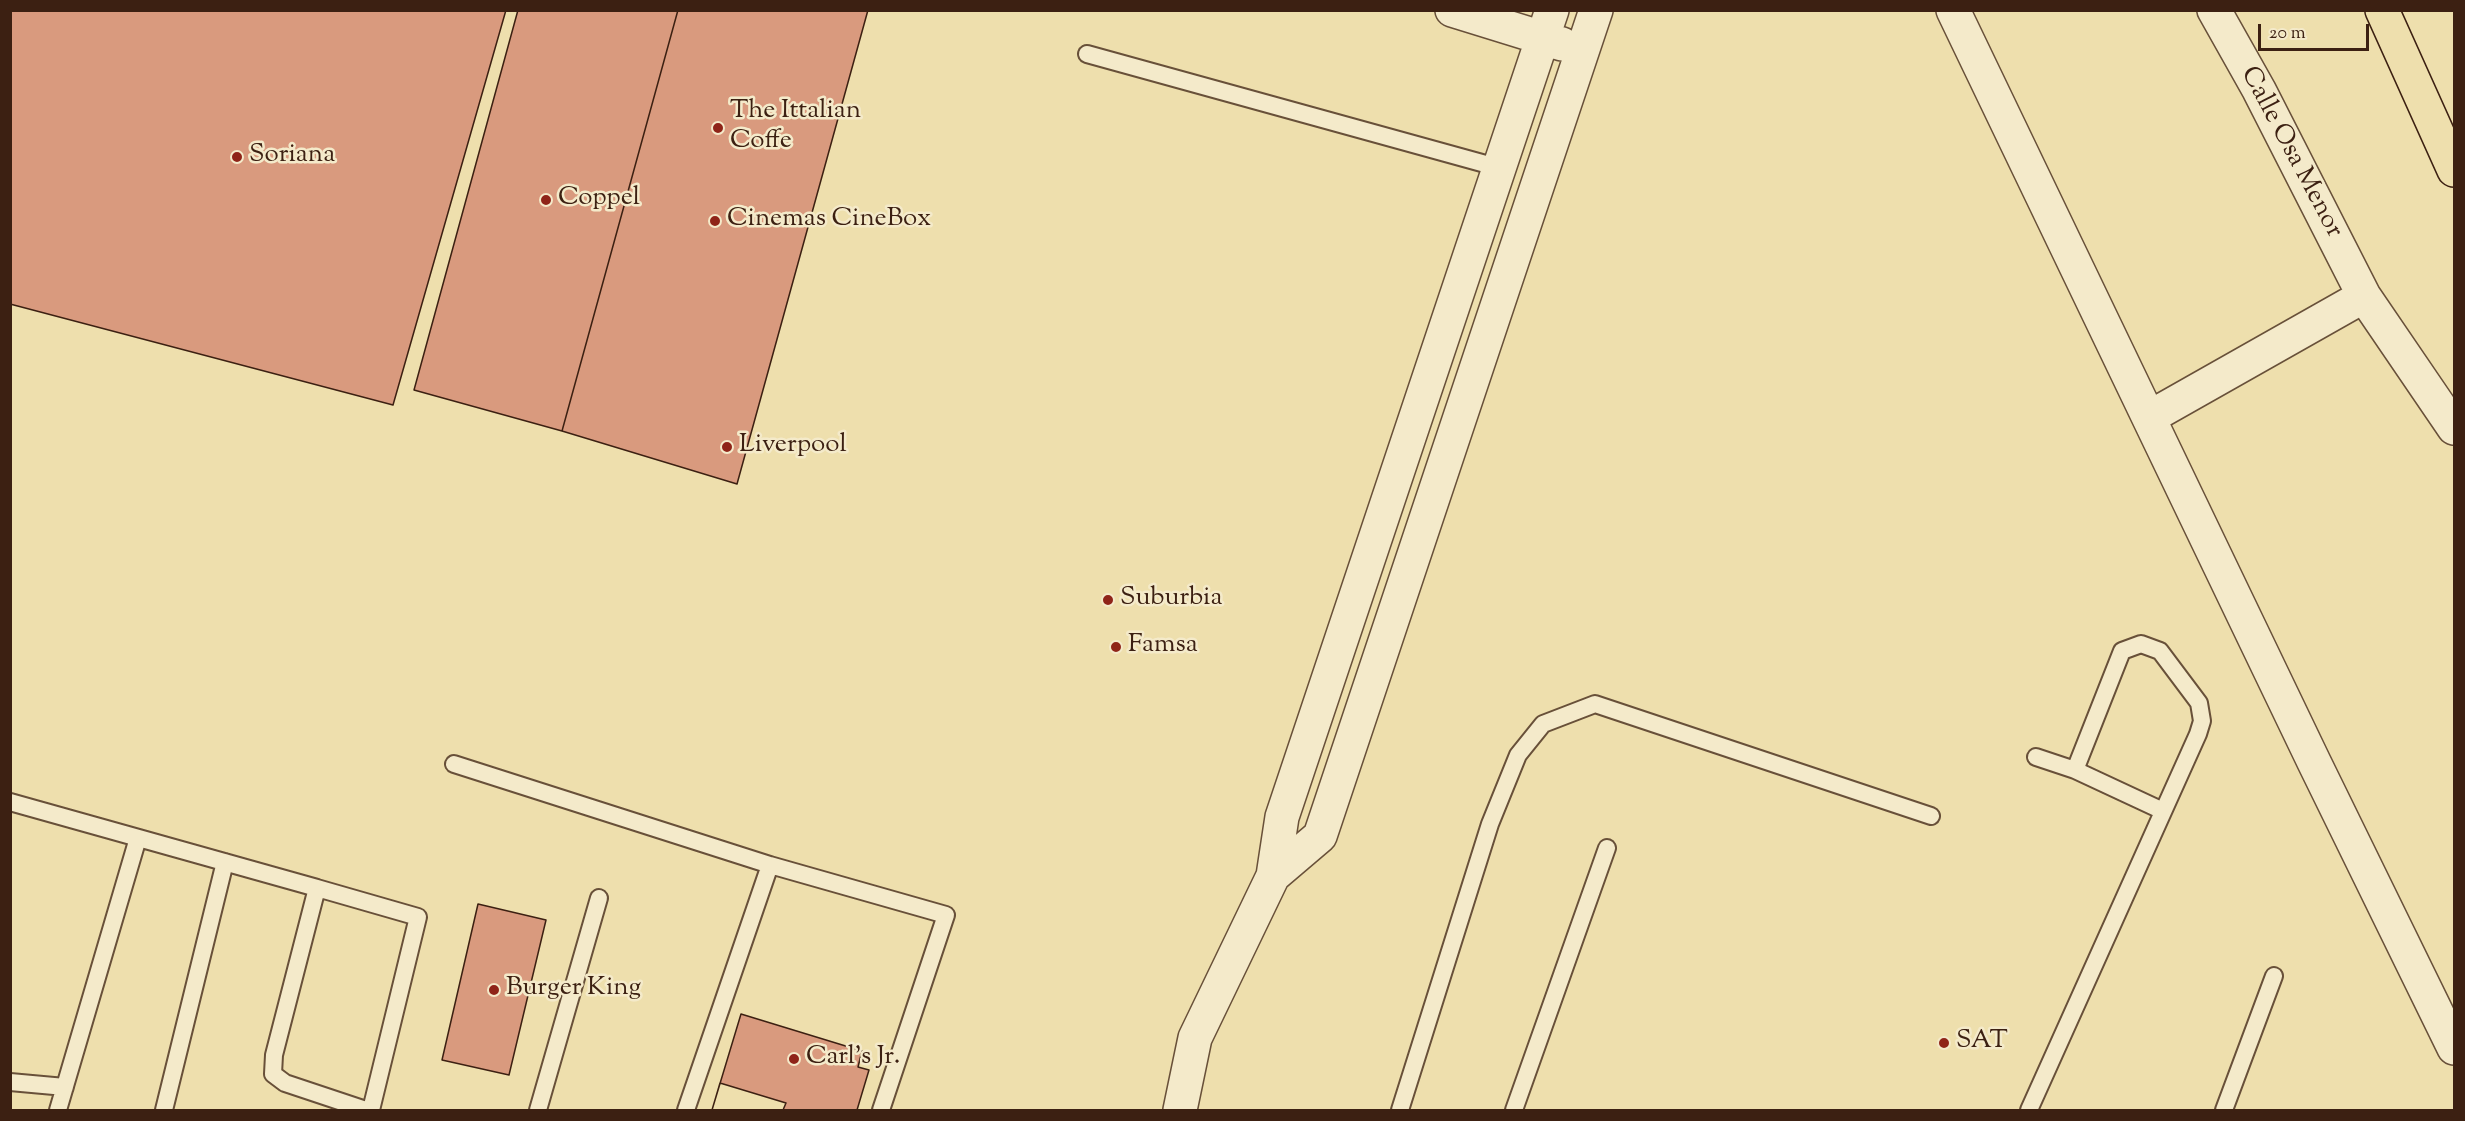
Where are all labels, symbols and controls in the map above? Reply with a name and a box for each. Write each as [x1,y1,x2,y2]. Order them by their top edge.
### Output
scale bar [2261,12,2372,50]
text: 20 m [2269,21,2306,47]
street label: Calle Osa Menor [2232,62,2348,244]
place label: The Ittalian Coffe [730,97,861,158]
marker: The Ittalian Coffe [711,121,725,135]
place label: Soriana [249,141,335,173]
marker: Soriana [230,150,244,164]
place label: Coppel [558,184,640,216]
marker: Coppel [539,193,553,207]
place label: Cinemas CineBox [727,205,931,237]
marker: Cinemas CineBox [708,214,722,228]
place label: Liverpool [739,431,847,463]
marker: Liverpool [720,440,734,454]
place label: Suburbia [1120,584,1222,616]
marker: Suburbia [1101,593,1115,607]
place label: Famsa [1128,631,1198,663]
marker: Famsa [1109,640,1123,654]
place label: Burger King [506,974,641,1006]
marker: Burger King [487,983,501,997]
place label: SAT [1956,1027,2008,1059]
marker: SAT [1937,1036,1951,1050]
place label: Carl's Jr. [806,1043,900,1075]
marker: Carl's Jr. [787,1052,801,1066]

